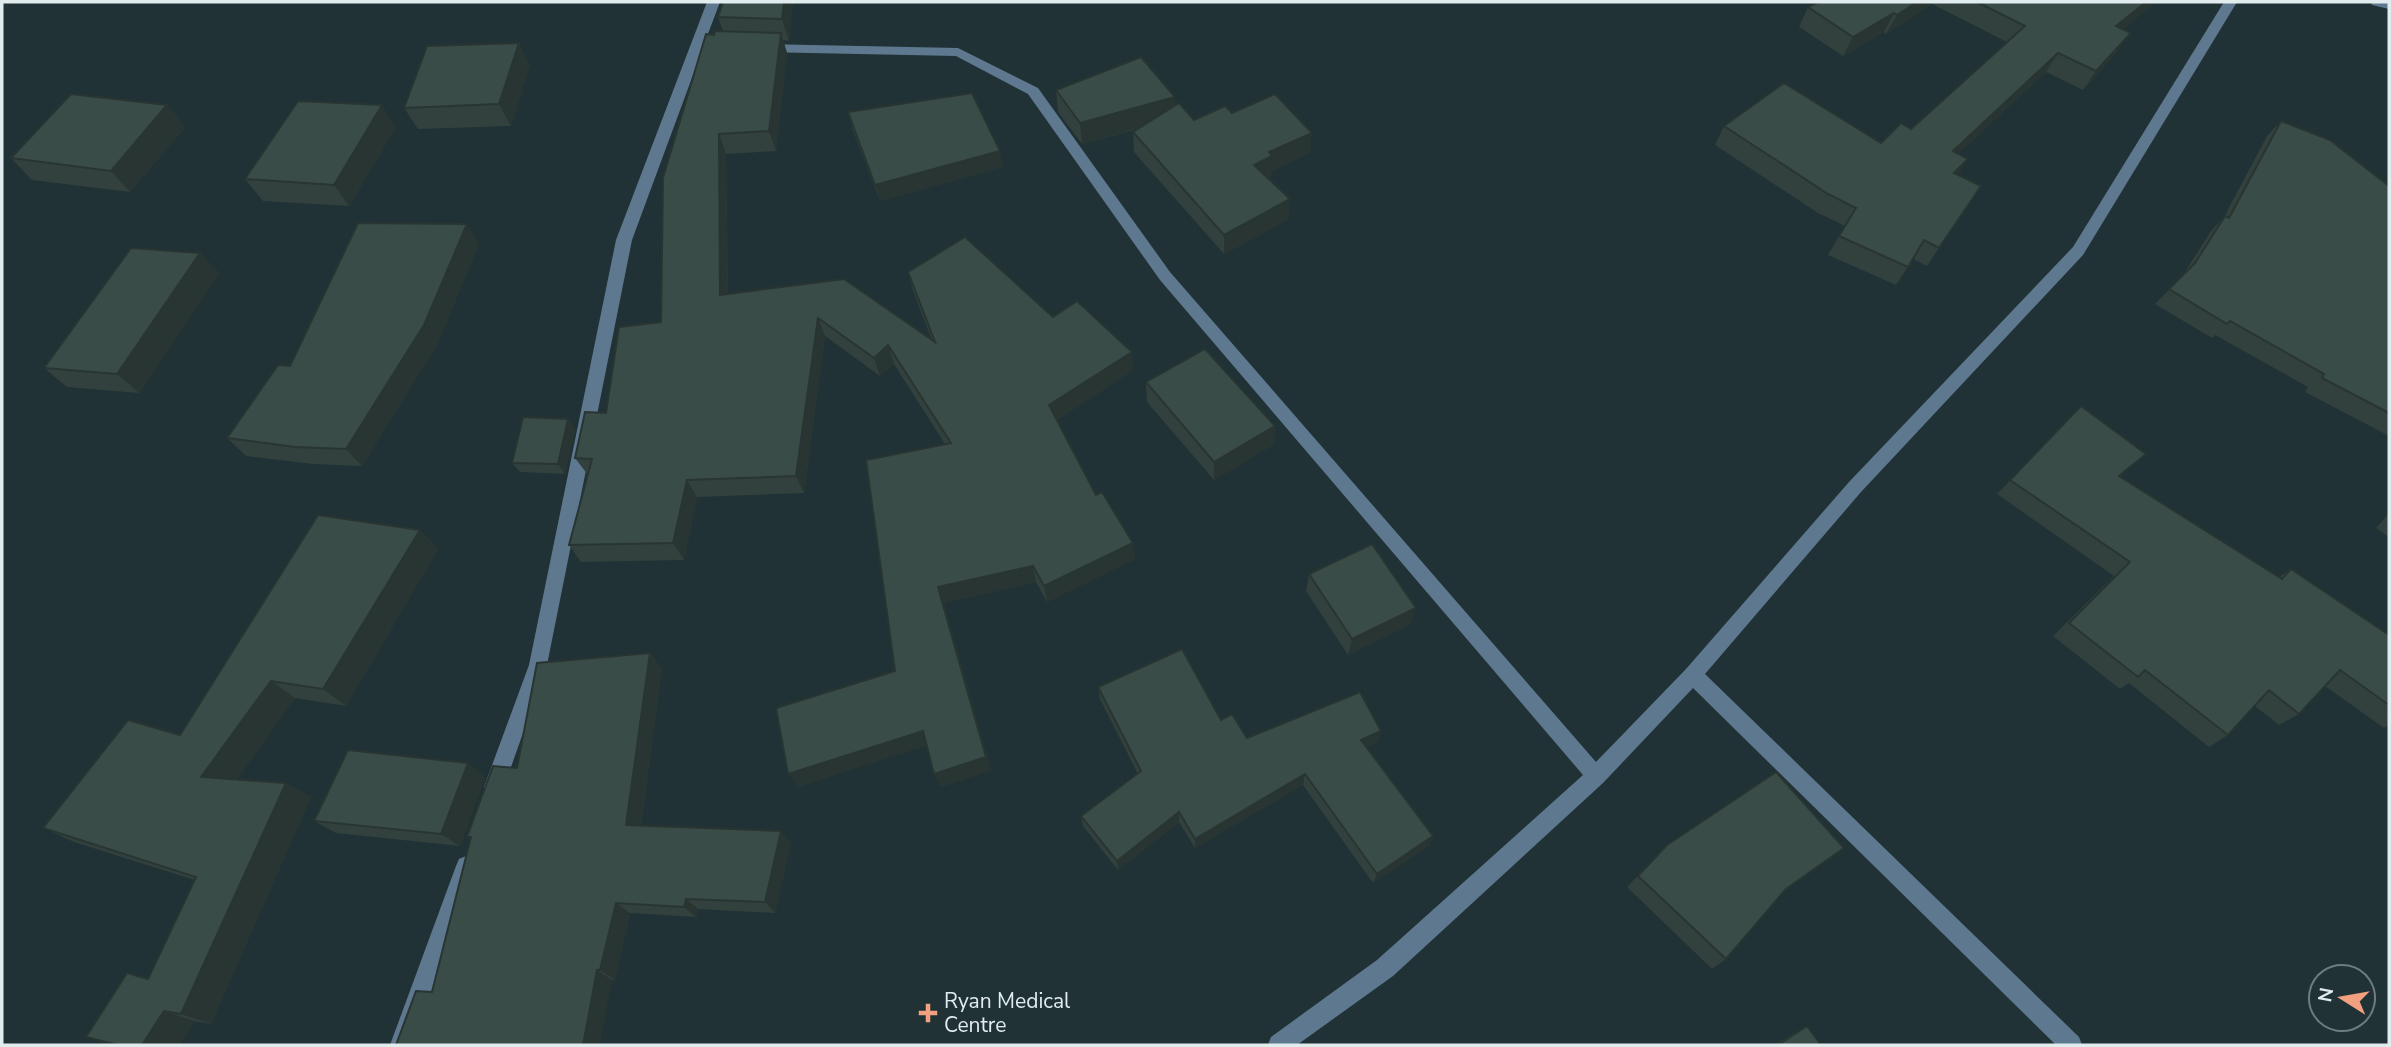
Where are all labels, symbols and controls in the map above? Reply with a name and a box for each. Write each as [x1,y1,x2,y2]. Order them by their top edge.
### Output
north arrow [2307,963,2377,1033]
text: N [2312,985,2340,1004]
place label: Ryan Medical Centre [944,987,1071,1039]
marker: Ryan Medical Centre [918,1003,938,1023]

